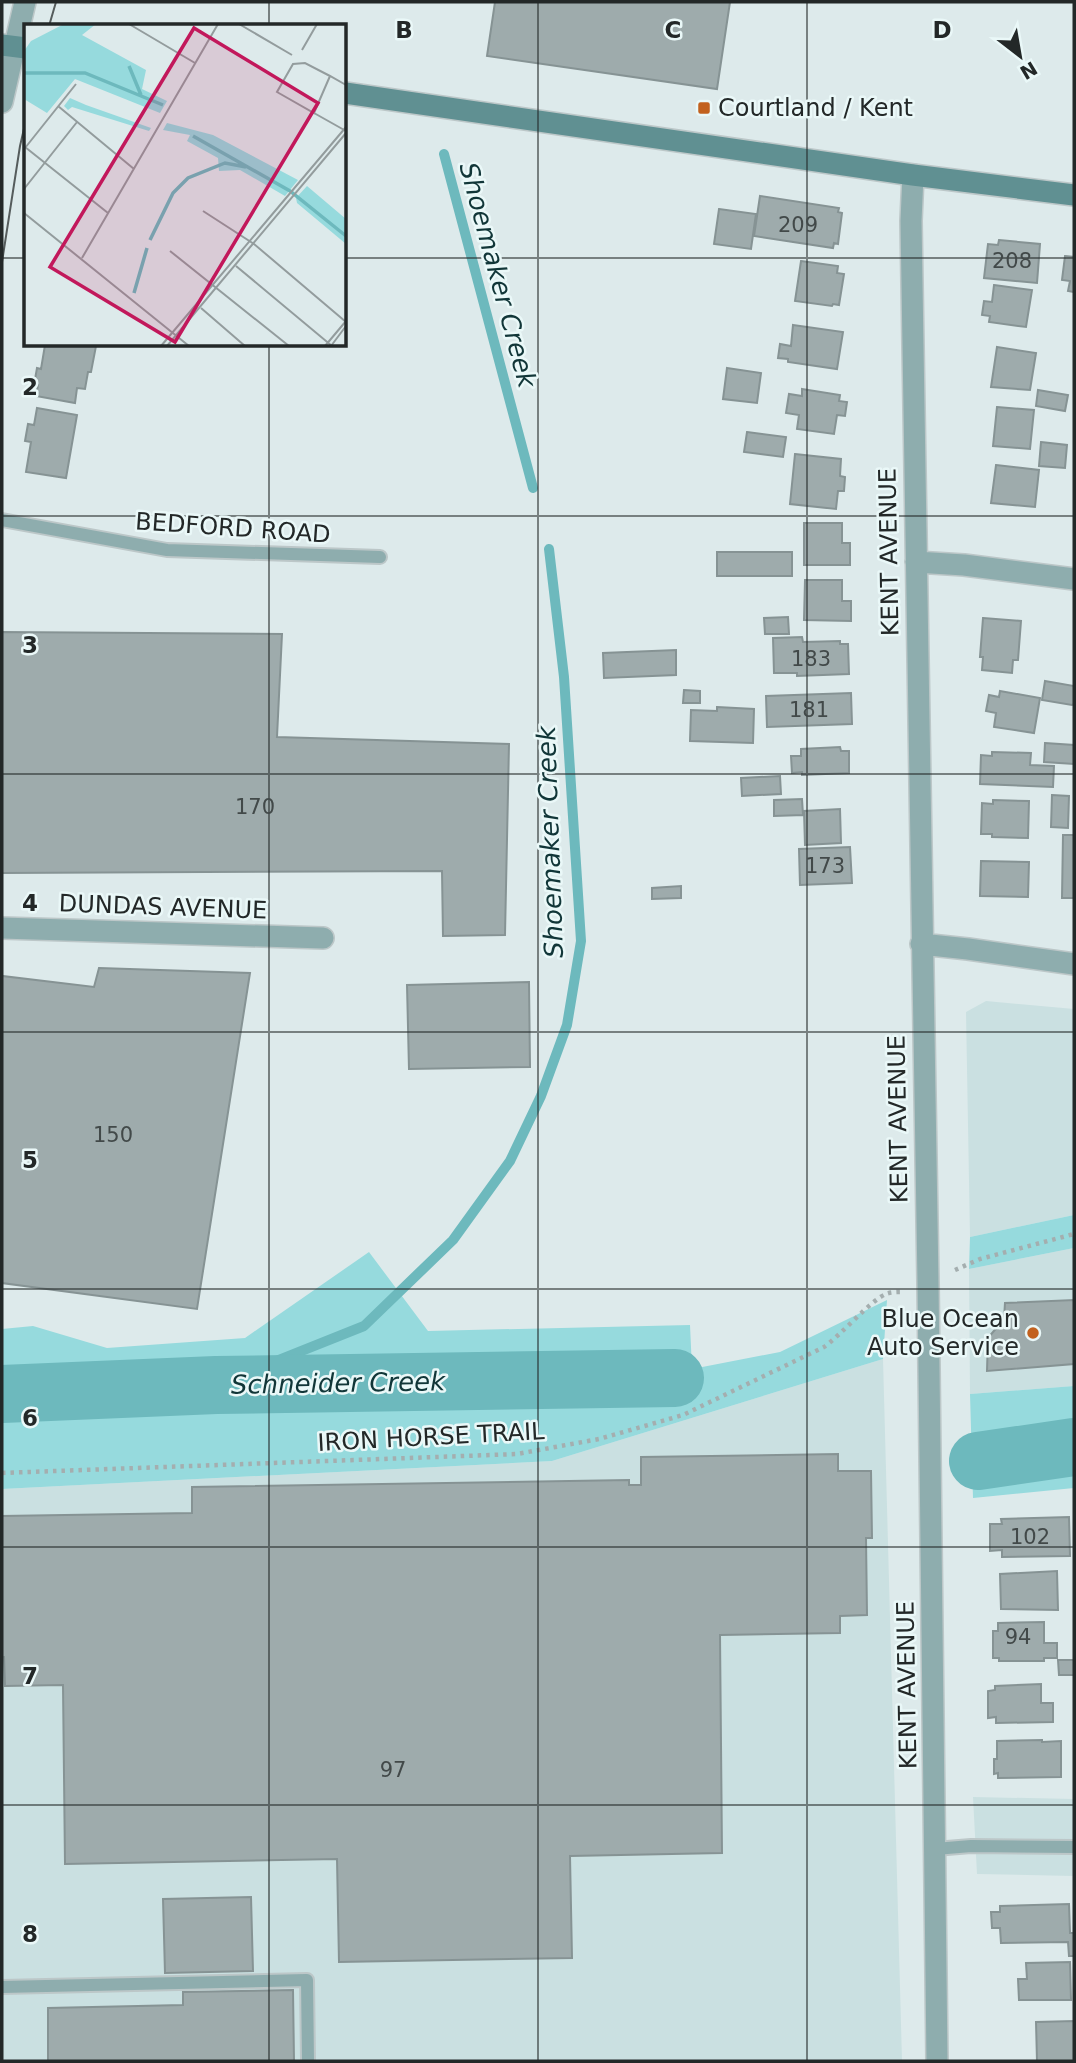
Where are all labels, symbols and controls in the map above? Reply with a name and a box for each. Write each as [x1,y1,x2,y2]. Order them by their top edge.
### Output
text: B [395,17,413,43]
text: C [665,17,681,43]
text: D [932,17,952,43]
north arrow [985,21,1055,91]
inset map [24,24,346,346]
text: N [1016,57,1041,84]
place label: Courtland / Kent [718,94,913,122]
marker: Courtland / Kent [696,100,712,116]
water label: Shoemaker Creek [453,159,543,392]
house number: 209 [778,213,818,237]
house number: 208 [992,249,1032,273]
text: 2 [22,374,38,400]
street label: KENT AVENUE [874,468,904,636]
street label: BEDFORD ROAD [134,507,332,549]
text: 3 [22,632,38,658]
house number: 183 [791,647,831,671]
house number: 181 [789,698,829,722]
water label: Shoemaker Creek [531,725,569,958]
house number: 170 [235,795,275,819]
house number: 173 [805,854,845,878]
street label: DUNDAS AVENUE [58,889,268,925]
text: 4 [22,890,38,916]
street label: KENT AVENUE [883,1035,913,1203]
house number: 150 [93,1123,133,1147]
text: 5 [22,1147,38,1173]
place label: Blue Ocean Auto Service [867,1305,1019,1361]
marker: Blue Ocean Auto Service [1025,1325,1041,1341]
water label: Schneider Creek [231,1366,446,1400]
text: 6 [22,1405,38,1431]
street label: IRON HORSE TRAIL [317,1417,546,1457]
house number: 102 [1010,1525,1050,1549]
street label: KENT AVENUE [892,1601,922,1769]
house number: 94 [1005,1625,1031,1649]
text: 7 [22,1663,38,1689]
house number: 97 [380,1758,406,1782]
text: 8 [22,1921,38,1947]

